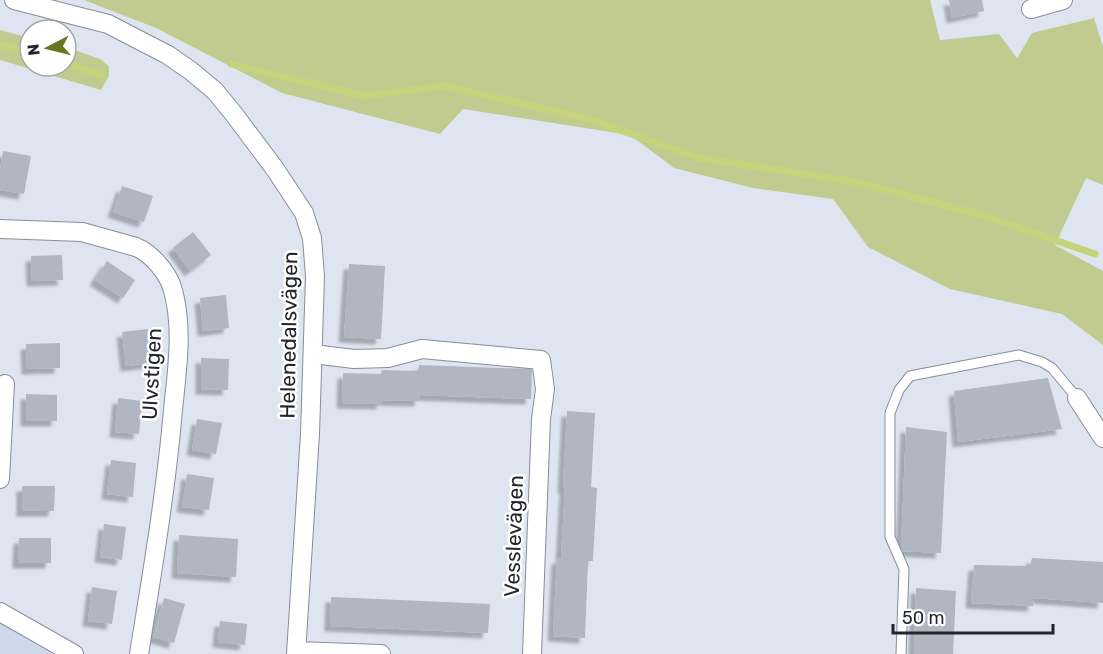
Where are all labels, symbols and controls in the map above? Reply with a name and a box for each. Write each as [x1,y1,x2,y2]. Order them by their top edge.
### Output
north arrow [18,18,78,78]
text: N [23,43,44,57]
street label: Helenedalsvägen [275,251,302,419]
street label: Ulvstigen [137,327,166,421]
street label: Vesslevägen [499,474,528,597]
scale bar [893,597,1054,635]
text: 50 m [902,607,945,629]

